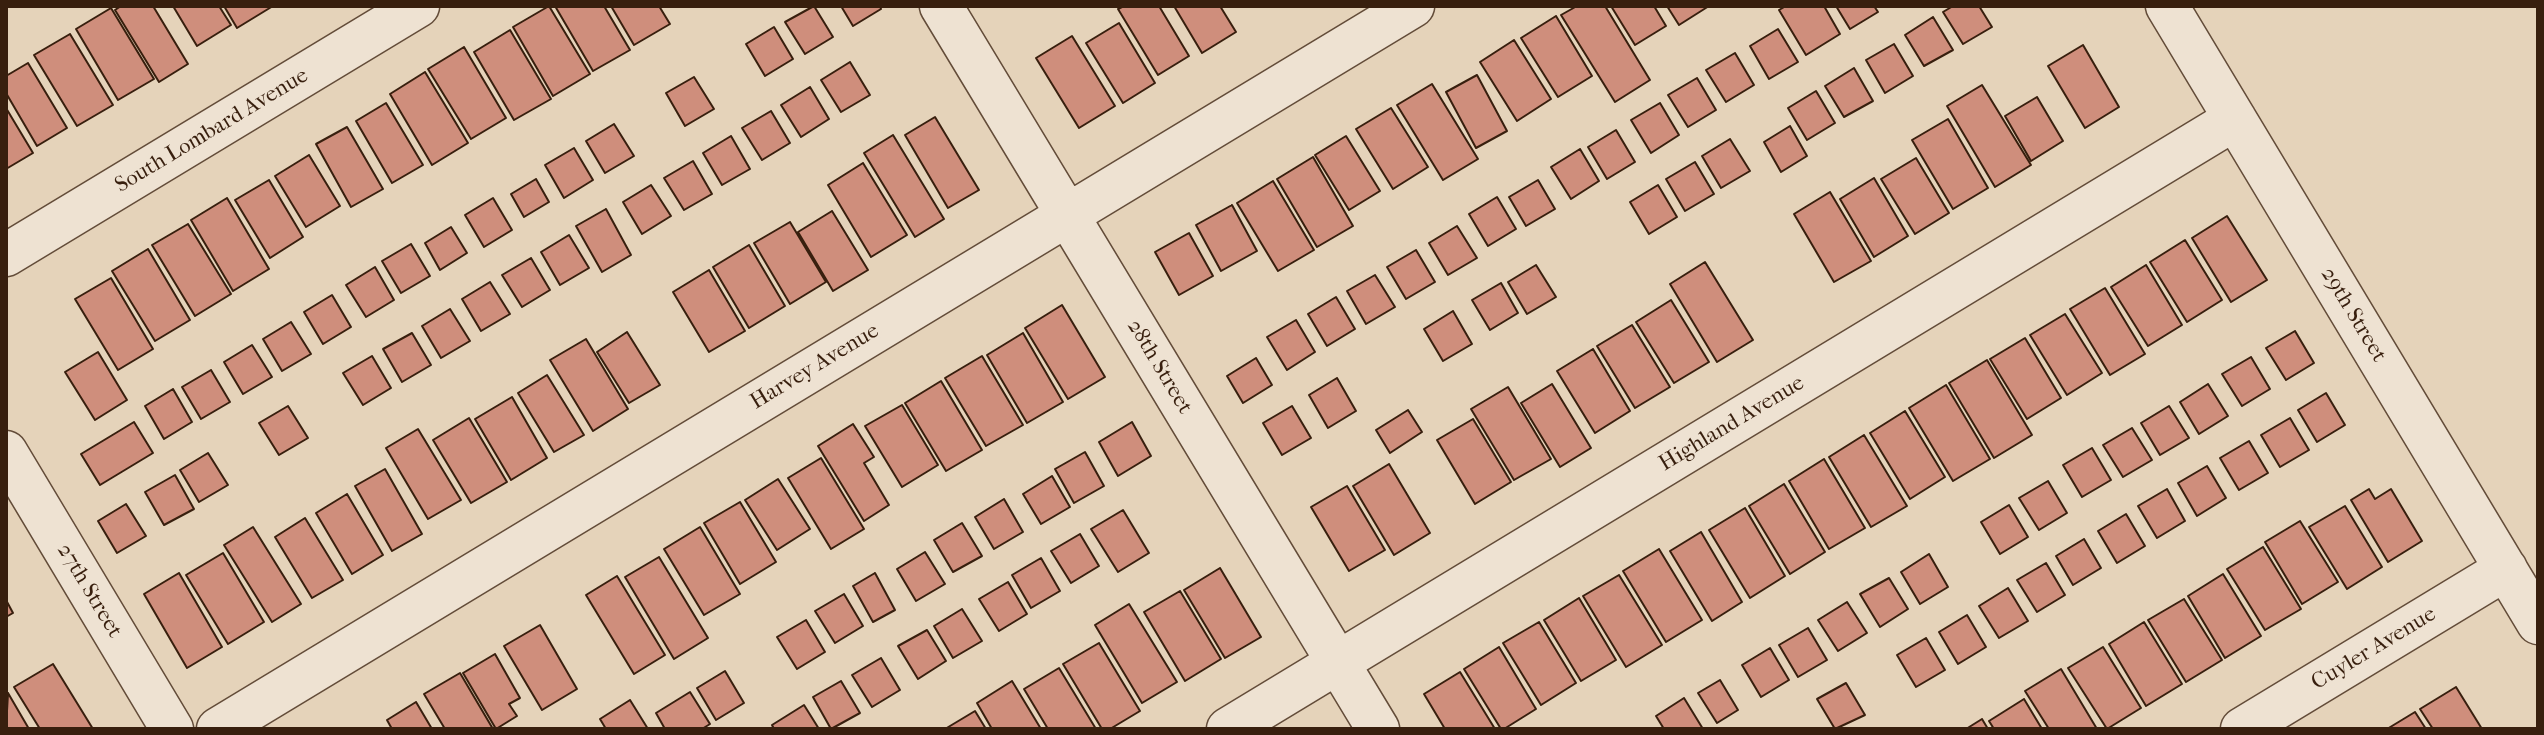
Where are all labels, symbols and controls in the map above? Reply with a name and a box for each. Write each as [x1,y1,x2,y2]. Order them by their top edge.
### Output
street label: South Lombard Avenue [111,63,313,199]
street label: 29th Street [2314,263,2392,367]
street label: 28th Street [1121,315,1197,419]
street label: Harvey Avenue [746,318,884,416]
street label: Highland Avenue [1655,370,1809,478]
street label: 27th Street [51,539,127,643]
street label: Cuyler Avenue [2307,602,2441,696]

